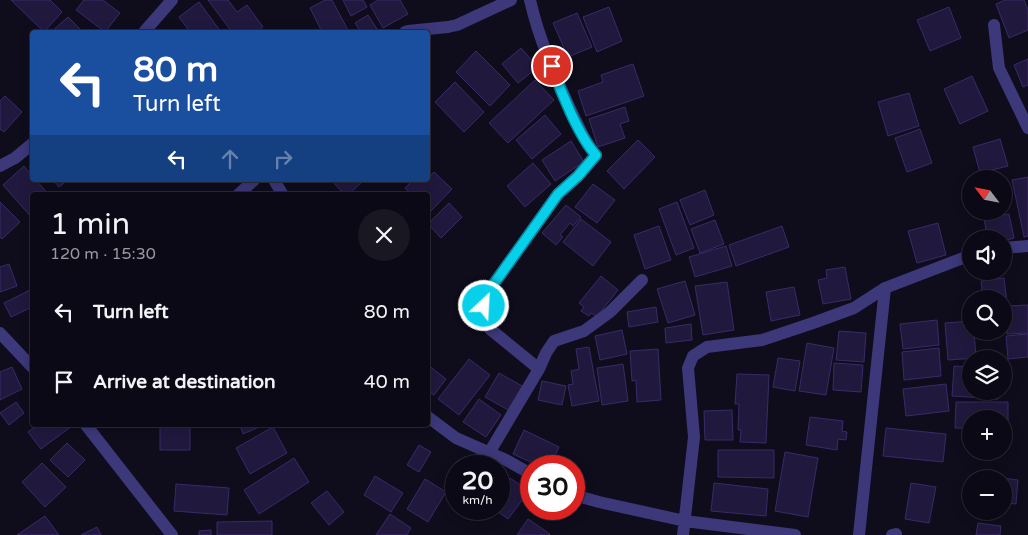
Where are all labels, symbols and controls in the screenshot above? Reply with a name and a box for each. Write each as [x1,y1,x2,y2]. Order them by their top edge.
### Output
pin [531,45,573,87]
text: 80 m [133,49,218,91]
icon: left [50,50,115,115]
icon: arrive [538,52,566,80]
text: Turn left [133,91,221,117]
icon: left [163,145,191,173]
icon: ahead [216,145,244,173]
icon: right [269,145,297,173]
north arrow [962,170,1012,220]
map controls [962,170,1012,520]
text: 1 min [50,206,130,243]
button: close [358,209,410,261]
button: sound [962,230,1012,280]
text: 120 m · 15:30 [50,244,156,264]
position arrow [457,279,509,331]
button: search [962,290,1012,340]
icon: left [50,298,78,326]
text: Turn left [93,301,169,323]
text: 80 m [364,301,410,323]
button: layers [962,350,1012,400]
icon: arrive [50,368,78,396]
text: Arrive at destination [93,371,276,393]
text: 40 m [364,371,410,393]
button: + [962,410,1012,460]
speed limit sign: 30 [520,455,585,520]
text: 20 [462,466,493,496]
button: − [962,470,1012,520]
text: km/h [462,493,493,507]

